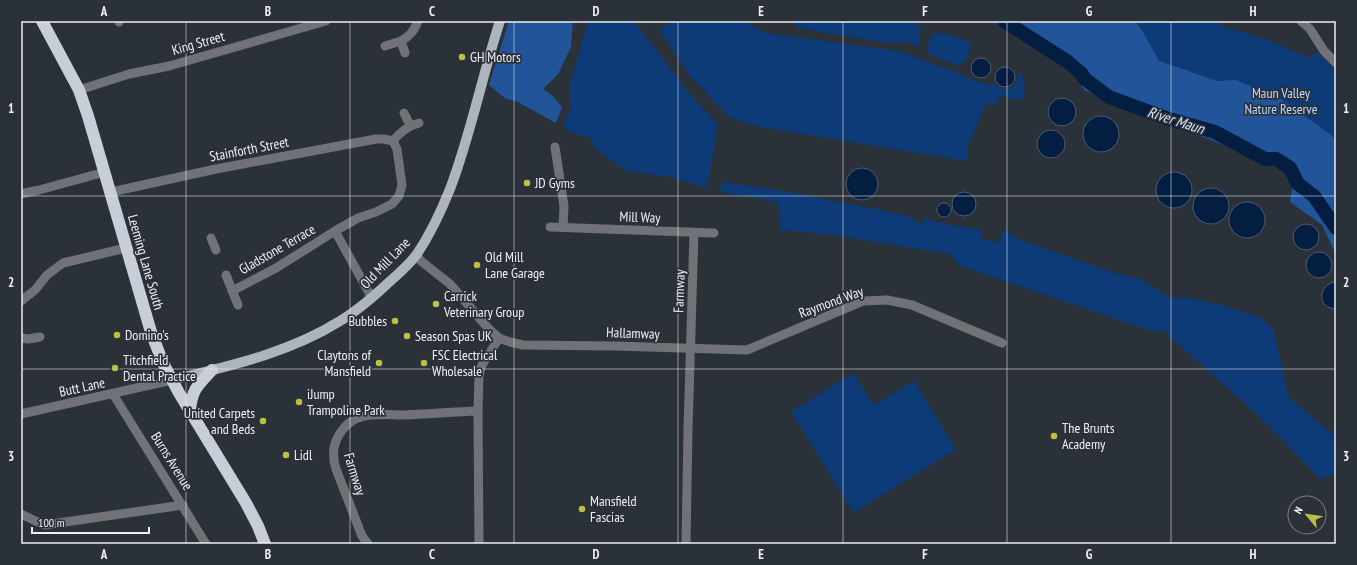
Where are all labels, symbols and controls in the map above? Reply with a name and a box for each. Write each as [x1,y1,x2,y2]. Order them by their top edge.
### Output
text: A [100,3,108,20]
text: B [265,3,271,20]
text: C [429,3,435,20]
text: D [593,3,600,20]
text: E [758,3,764,20]
text: F [922,3,928,20]
text: G [1086,3,1093,20]
text: H [1250,3,1257,20]
street label: King Street [170,27,227,59]
place label: GH Motors [470,48,521,66]
marker: GH Motors [457,52,467,62]
park label: Maun Valley Nature Reserve [1244,84,1318,118]
text: 1 [8,100,14,117]
text: 1 [1343,100,1349,117]
water label: River Maun [1145,102,1208,138]
street label: Stainforth Street [208,132,290,165]
place label: JD Gyms [534,174,575,192]
marker: JD Gyms [522,178,532,188]
street label: Mill Way [619,207,662,227]
street label: Leeming Lane South [124,212,168,312]
street label: Gladstone Terrace [236,220,319,278]
street label: Old Mill Lane [356,233,414,292]
place label: Old Mill Lane Garage [485,248,545,282]
marker: Old Mill Lane Garage [472,260,482,270]
street label: Farmway [669,268,689,313]
text: 2 [8,274,14,291]
text: 2 [1343,274,1349,291]
street label: Raymond Way [796,282,866,322]
place label: Carrick Veterinary Group [443,287,524,321]
marker: Carrick Veterinary Group [431,299,441,309]
place label: Bubbles [348,312,387,330]
marker: Bubbles [390,316,400,326]
street label: Hallamway [606,323,661,343]
place label: Domino's [125,326,169,344]
place label: Season Spas UK [415,327,492,345]
marker: Domino's [112,330,122,340]
marker: Season Spas UK [402,331,412,341]
place label: Claytons of Mansfield [317,346,371,380]
place label: FSC Electrical Wholesale [432,346,498,380]
place label: Titchfield Dental Practice [123,351,196,385]
marker: Claytons of Mansfield [374,358,384,368]
marker: FSC Electrical Wholesale [419,358,429,368]
marker: Titchfield Dental Practice [110,363,120,373]
street label: Butt Lane [57,373,107,401]
place label: iJump Trampoline Park [307,385,385,419]
marker: iJump Trampoline Park [294,397,304,407]
place label: United Carpets and Beds [184,404,255,438]
marker: United Carpets and Beds [258,416,268,426]
place label: The Brunts Academy [1062,419,1115,453]
street label: Burns Avenue [147,429,197,494]
marker: The Brunts Academy [1049,431,1059,441]
place label: Lidl [294,446,313,464]
text: 3 [8,448,14,465]
text: 3 [1343,448,1349,465]
marker: Lidl [281,450,291,460]
street label: Farmway [340,451,370,498]
place label: Mansfield Fascias [590,492,637,526]
north arrow [1287,495,1327,535]
marker: Mansfield Fascias [577,504,587,514]
text: N [1291,504,1306,516]
scale bar [32,509,149,535]
text: 100 m [38,515,65,530]
text: A [100,546,108,563]
text: B [265,546,271,563]
text: C [429,546,435,563]
text: D [593,546,600,563]
text: E [758,546,764,563]
text: F [922,546,928,563]
text: G [1086,546,1093,563]
text: H [1250,546,1257,563]

